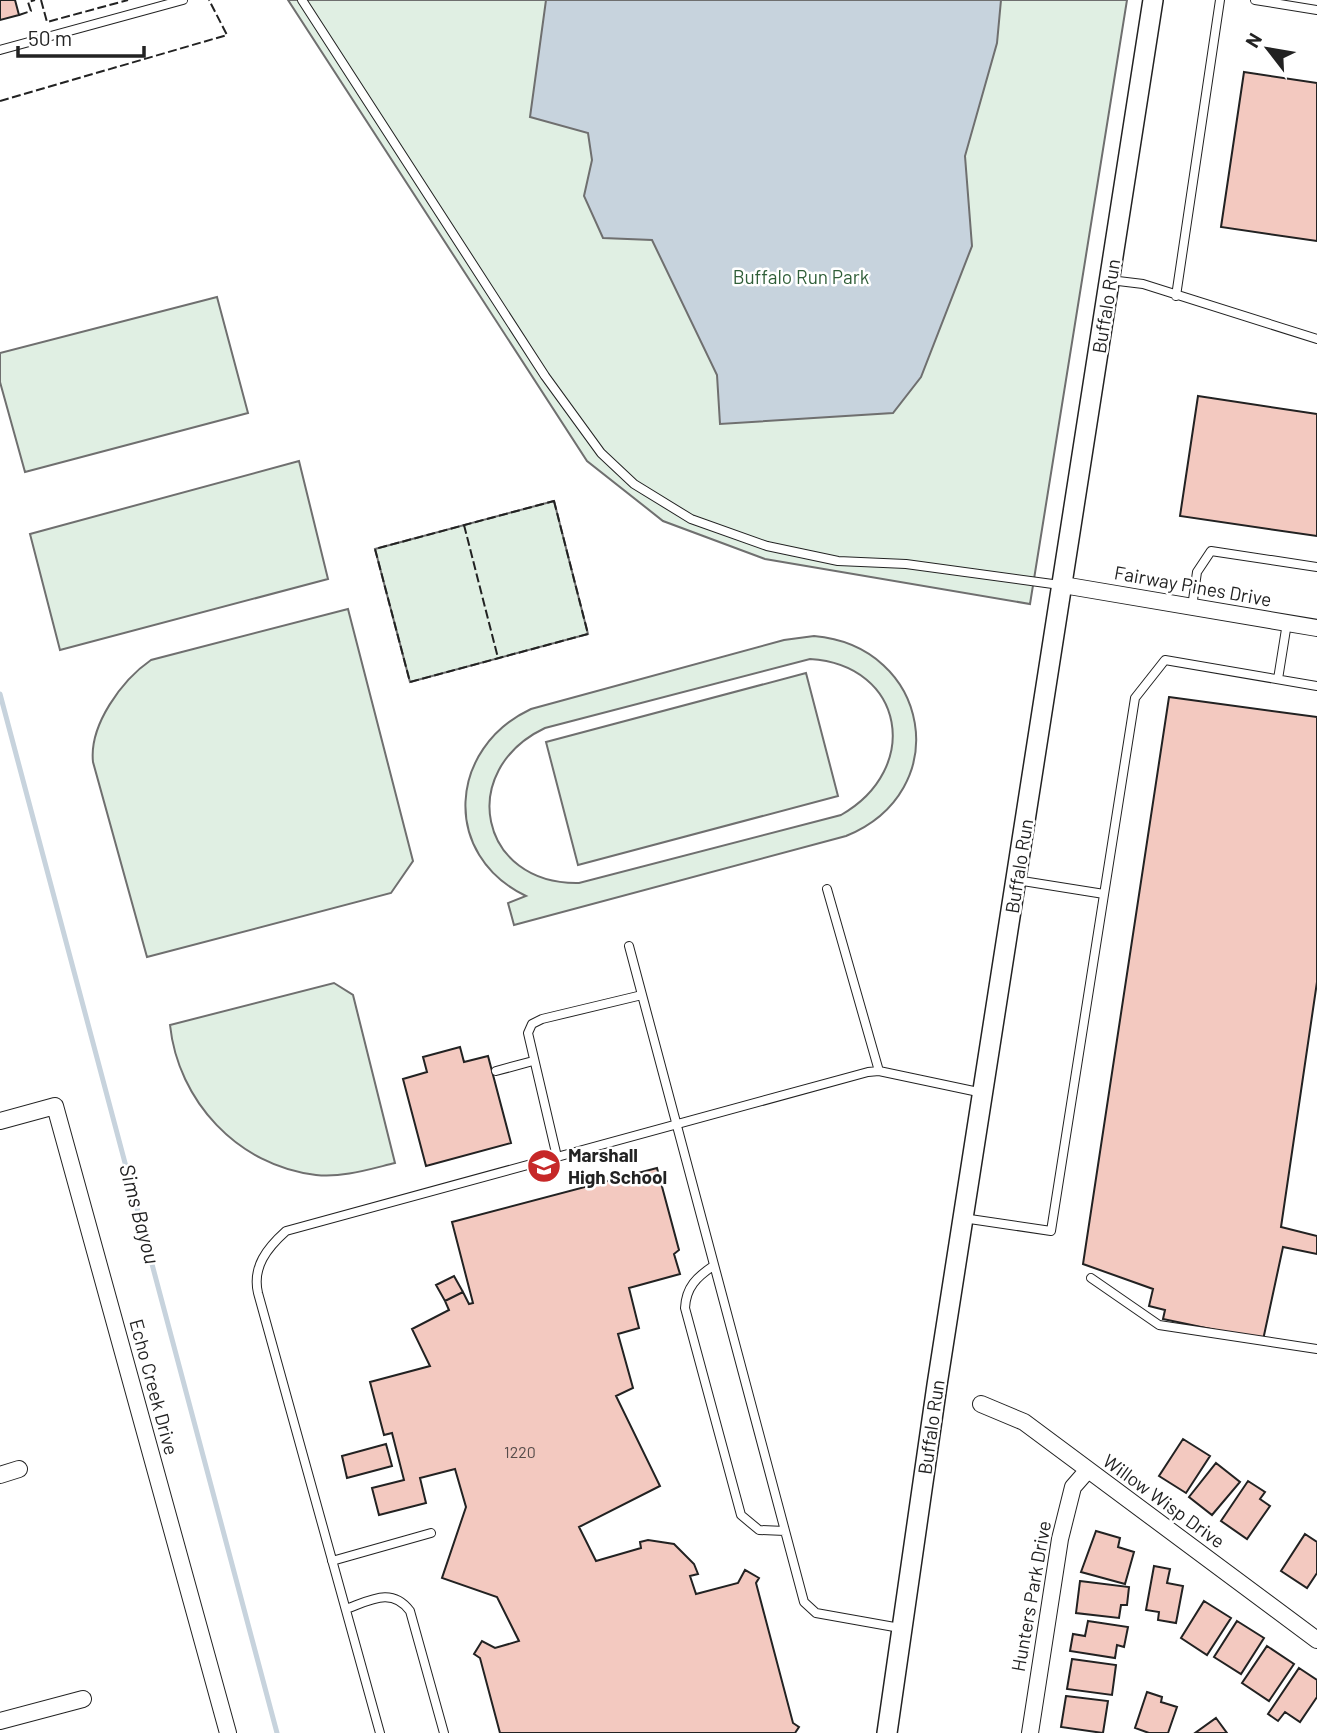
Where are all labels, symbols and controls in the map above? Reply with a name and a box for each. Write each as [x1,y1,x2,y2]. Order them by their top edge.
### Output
scale bar [18,14,144,58]
north arrow [1233,14,1303,84]
text: 50 m [28,25,72,50]
text: N [1240,29,1266,51]
street label: Buffalo Run [1087,257,1124,355]
park label: Buffalo Run Park [733,265,869,288]
street label: Fairway Pines Drive [1113,560,1274,611]
street label: Buffalo Run [1000,817,1037,915]
place label: Marshall High School [568,1143,667,1188]
school or university icon: Marshall High School [525,1147,563,1185]
water label: Sims Bayou [115,1161,166,1266]
street label: Echo Creek Drive [125,1316,184,1457]
street label: Buffalo Run [912,1378,949,1476]
house number: 1220 [504,1442,536,1461]
street label: Willow Wisp Drive [1099,1449,1230,1553]
street label: Hunters Park Drive [1006,1519,1055,1673]

